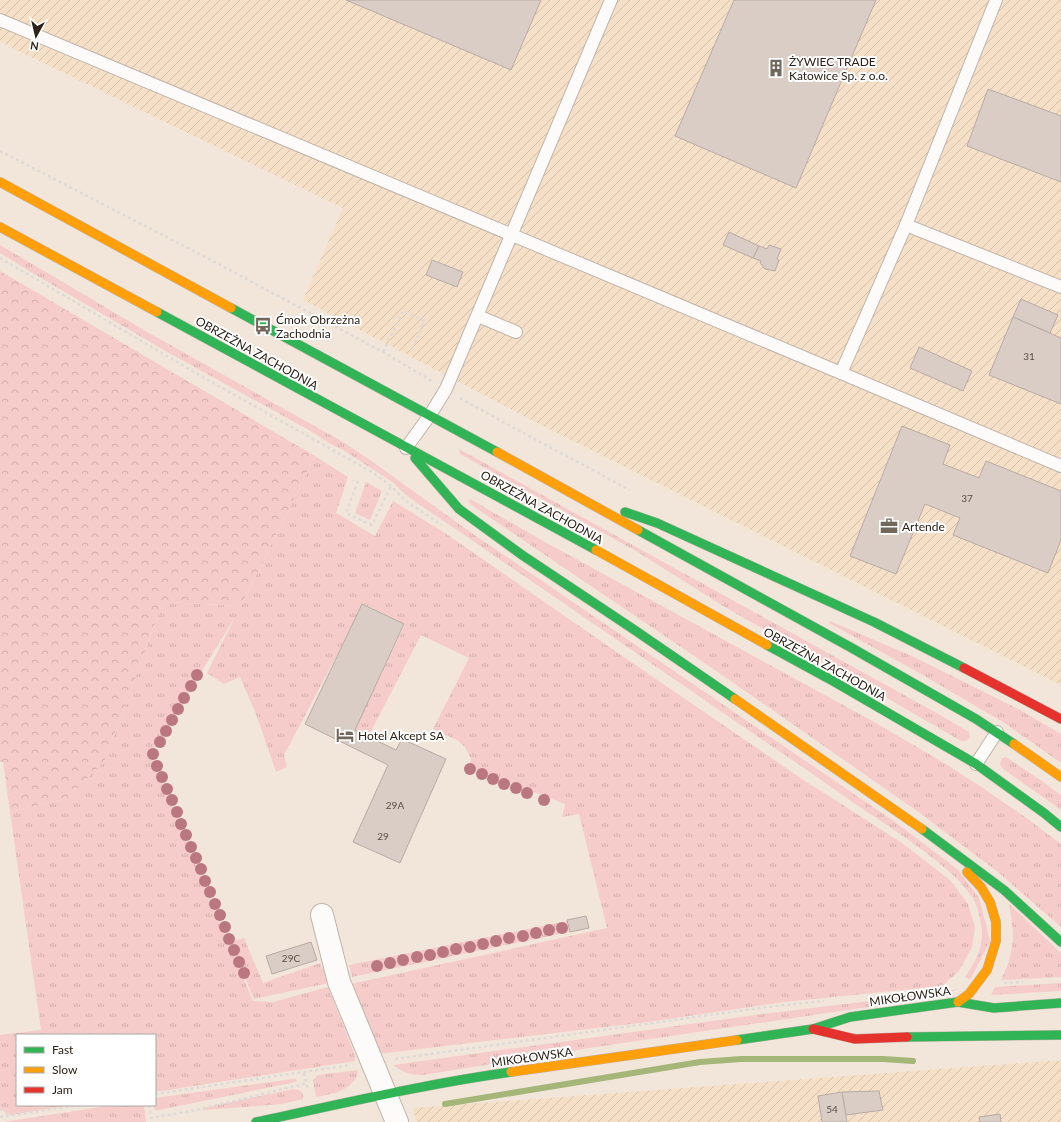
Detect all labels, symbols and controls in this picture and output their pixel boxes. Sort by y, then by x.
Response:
north arrow [16,16,56,56]
text: N [29,39,40,53]
place label: ŻYWIEC TRADE Katowice Sp. z o.o. [789,54,888,83]
building icon: ŻYWIEC TRADE Katowice Sp. z o.o. [766,58,786,78]
place label: Ćmok Obrzeżna Zachodnia [276,312,360,341]
street label: OBRZEŻNA ZACHODNIA [193,313,322,393]
bus stop icon: Ćmok Obrzeżna Zachodnia [253,316,273,336]
house number: 31 [1023,350,1035,362]
street label: OBRZEŻNA ZACHODNIA [478,467,607,547]
house number: 37 [961,492,973,504]
office icon: Artende [879,516,899,536]
place label: Artende [902,519,945,534]
street label: OBRZEŻNA ZACHODNIA [761,624,890,704]
hotel icon: Hotel Akcept SA [335,725,355,745]
place label: Hotel Akcept SA [358,728,445,743]
house number: 29A [386,799,404,811]
house number: 29 [377,830,389,842]
house number: 29C [282,952,300,964]
street label: MIKOŁOWSKA [868,983,952,1009]
legend [16,1034,156,1106]
text: Fast [52,1042,74,1057]
street label: MIKOŁOWSKA [490,1044,574,1070]
text: Slow [52,1062,78,1077]
text: Jam [52,1082,73,1097]
house number: 54 [826,1103,838,1115]

